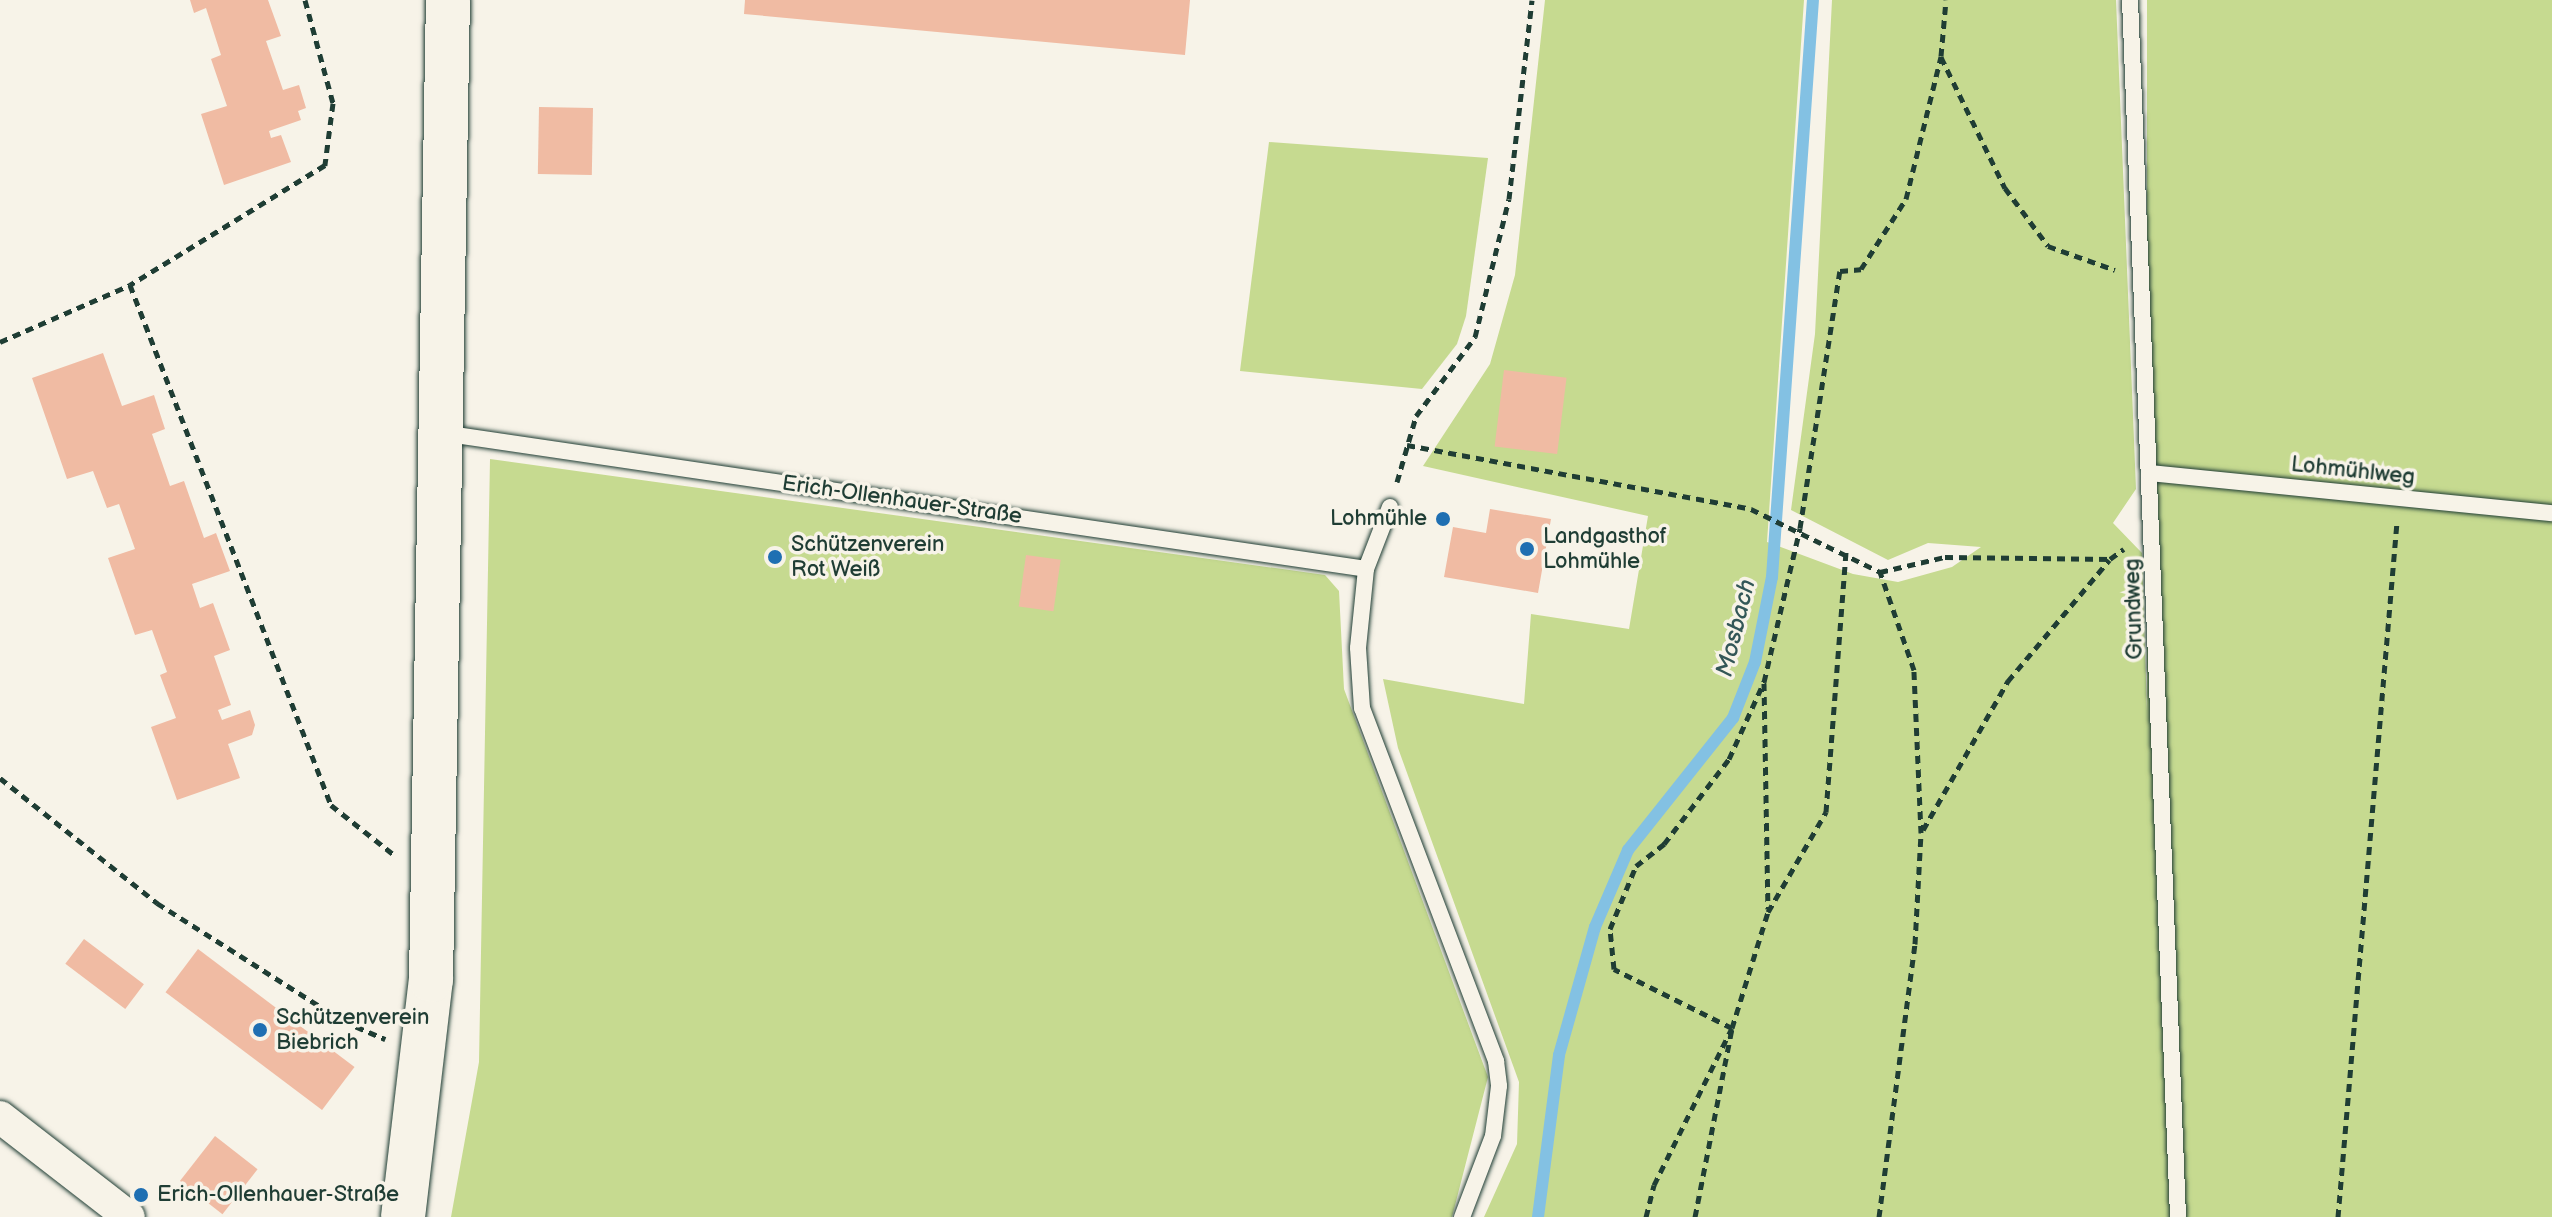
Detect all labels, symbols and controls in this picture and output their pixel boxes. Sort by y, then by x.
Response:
street label: Lohmühlweg [2290,451,2416,491]
street label: Erich-Ollenhauer-Straße [780,470,1024,530]
place label: Lohmühle [1330,506,1427,532]
marker: Lohmühle [1434,510,1452,528]
place label: Landgasthof Lohmühle [1543,523,1667,574]
place label: Schützenverein Rot Weiß [791,531,944,582]
marker: Landgasthof Lohmühle [1518,540,1536,558]
marker: Schützenverein Rot Weiß [766,548,784,566]
street label: Grundweg [2119,558,2149,660]
water label: Mosbach [1710,576,1762,680]
place label: Schützenverein Biebrich [276,1004,429,1056]
marker: Schützenverein Biebrich [251,1021,269,1039]
place label: Erich-Ollenhauer-Straße [157,1182,399,1208]
marker: Erich-Ollenhauer-Straße [132,1186,150,1204]

